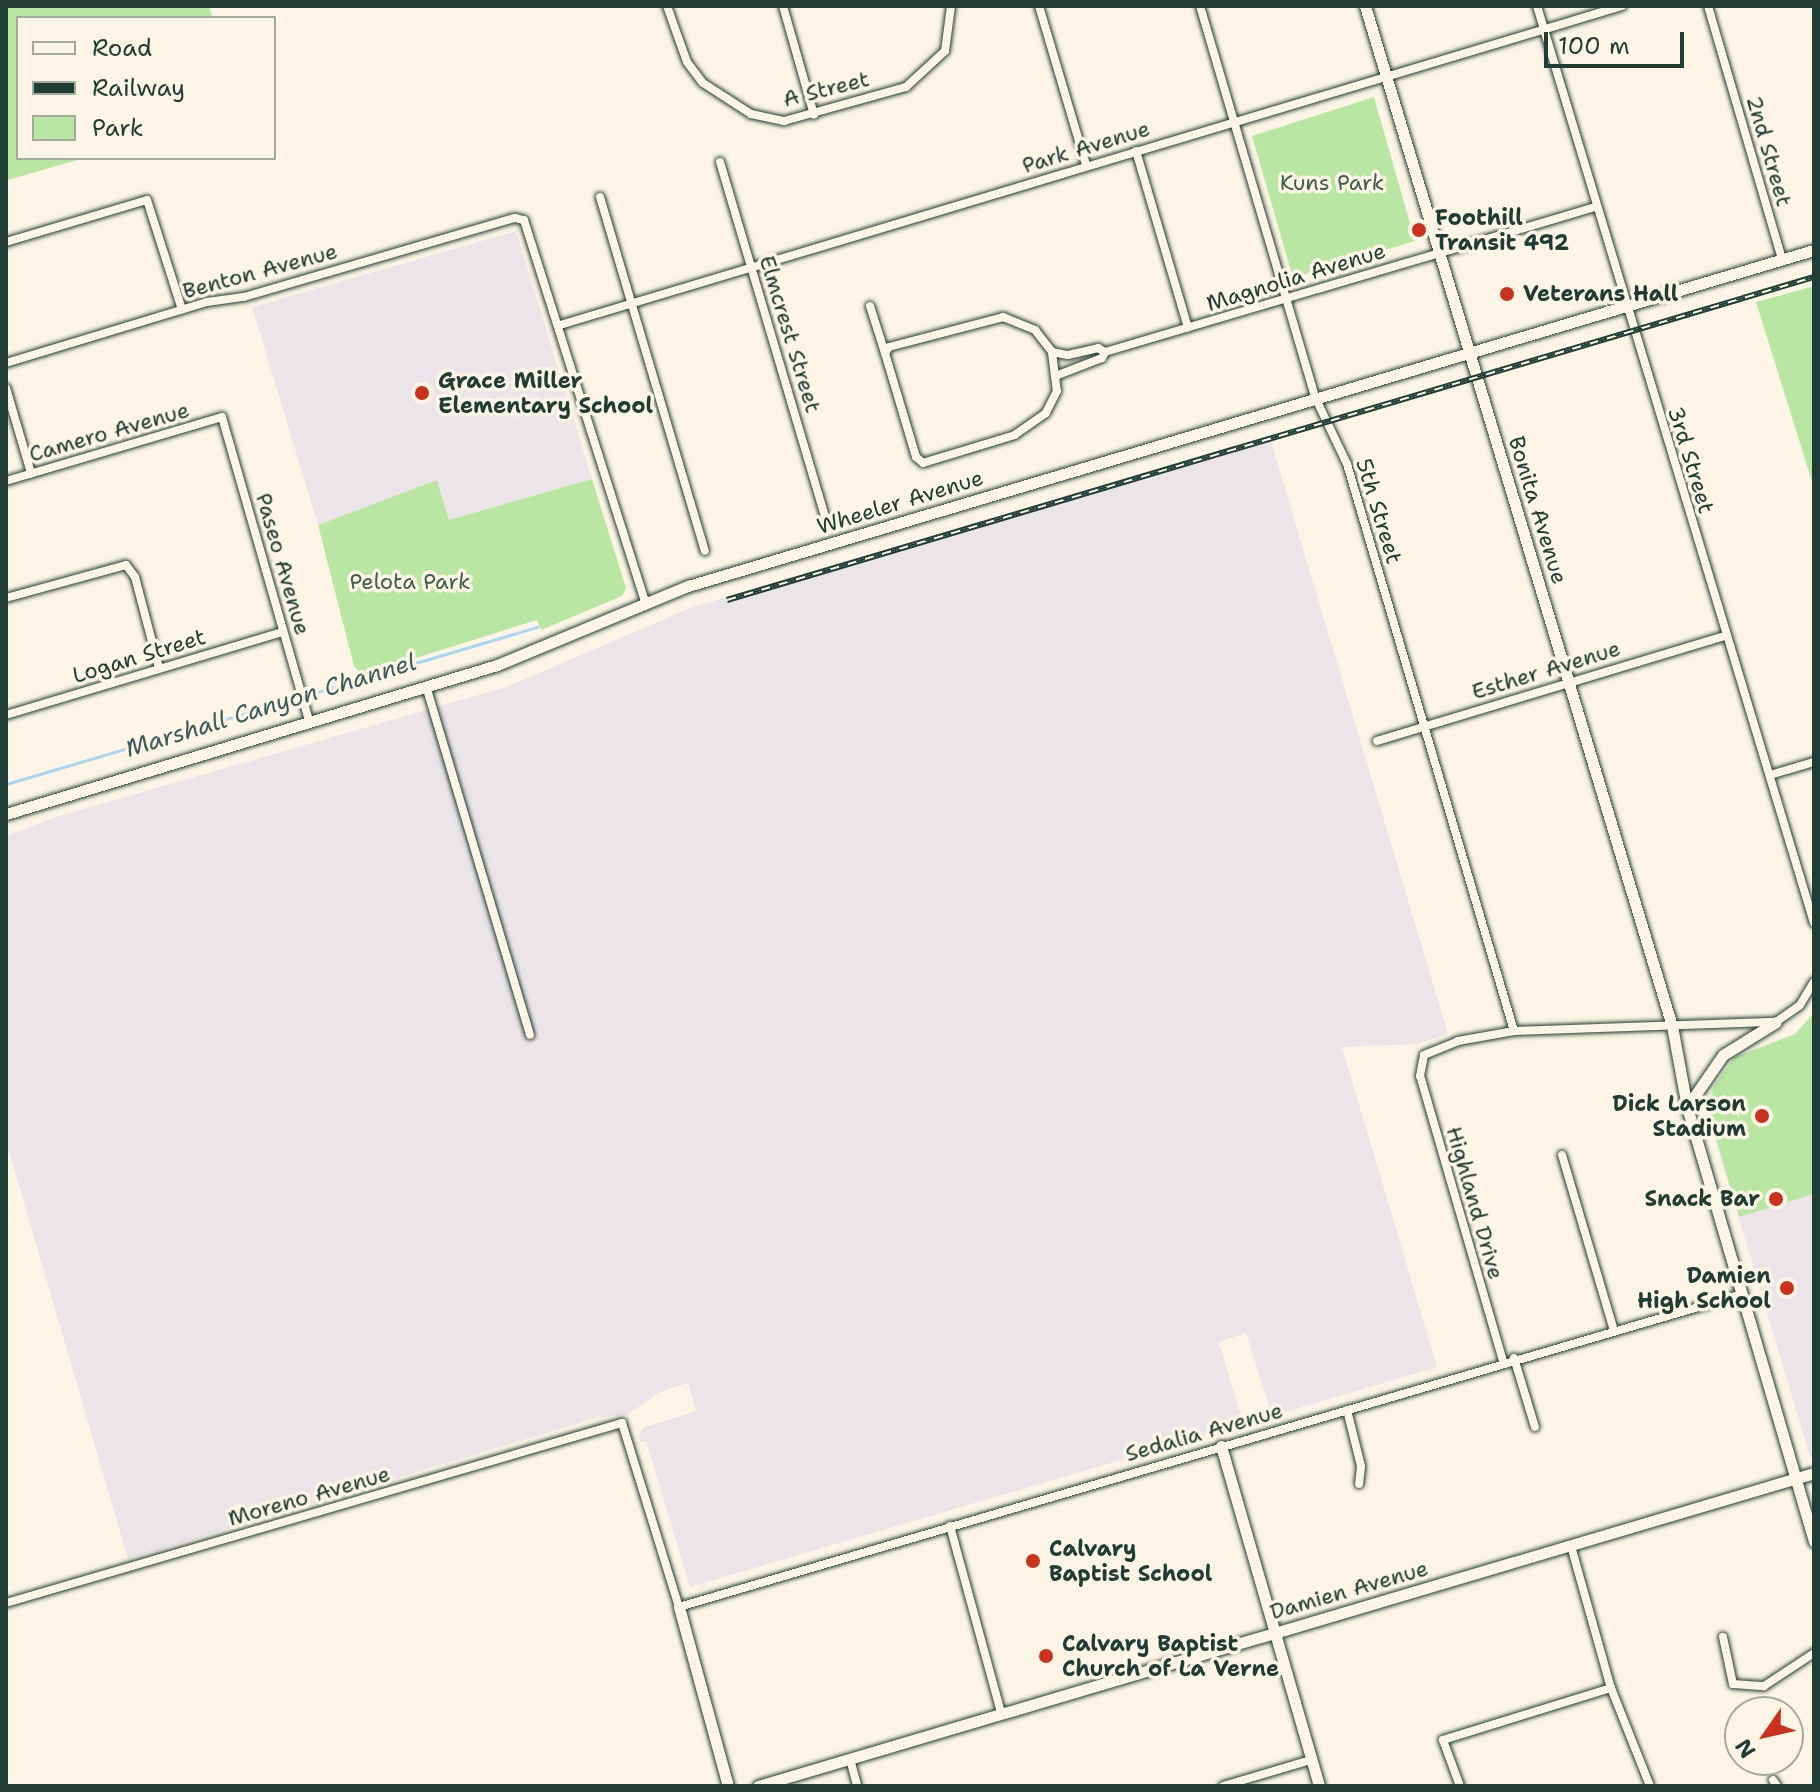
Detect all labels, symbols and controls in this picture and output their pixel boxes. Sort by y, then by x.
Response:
legend [16,16,276,160]
scale bar [1548,16,1688,66]
text: 100 m [1558,30,1630,62]
text: Road [92,32,152,64]
street label: A Street [780,66,872,112]
text: Railway [92,72,185,104]
street label: 2nd Street [1741,93,1797,209]
text: Park [92,112,144,144]
street label: Park Avenue [1019,115,1153,179]
park label: Kuns Park [1280,170,1384,196]
place label: Foothill Transit 492 [1435,204,1569,256]
marker: Foothill Transit 492 [1410,221,1428,239]
street label: Magnolia Avenue [1203,237,1389,317]
street label: Benton Avenue [180,238,340,304]
street label: Elmcrest Street [754,252,826,416]
place label: Veterans Hall [1523,281,1678,307]
marker: Veterans Hall [1498,285,1516,303]
place label: Grace Miller Elementary School [438,367,653,418]
marker: Grace Miller Elementary School [413,384,431,402]
street label: Camero Avenue [26,397,192,467]
street label: 3rd Street [1662,403,1720,517]
street label: Bonita Avenue [1503,433,1573,587]
street label: 5th Street [1350,455,1408,567]
street label: Wheeler Avenue [814,464,986,540]
street label: Paseo Avenue [250,490,316,638]
park label: Pelota Park [349,569,471,595]
street label: Logan Street [69,623,209,689]
street label: Esther Avenue [1468,635,1624,705]
water label: Marshall Canyon Channel [122,648,420,764]
place label: Dick Larson Stadium [1612,1090,1746,1142]
marker: Dick Larson Stadium [1753,1107,1771,1125]
street label: Highland Drive [1441,1124,1509,1282]
place label: Snack Bar [1645,1186,1760,1212]
marker: Snack Bar [1767,1190,1785,1208]
place label: Damien High School [1637,1262,1771,1314]
marker: Damien High School [1778,1279,1796,1297]
street label: Sedalia Avenue [1122,1397,1286,1467]
street label: Moreno Avenue [225,1460,393,1532]
place label: Calvary Baptist School [1049,1535,1212,1586]
marker: Calvary Baptist School [1024,1552,1042,1570]
street label: Damien Avenue [1267,1555,1431,1625]
place label: Calvary Baptist Church of La Verne [1062,1630,1279,1682]
marker: Calvary Baptist Church of La Verne [1037,1647,1055,1665]
north arrow [1724,1696,1804,1776]
text: N [1728,1733,1762,1764]

